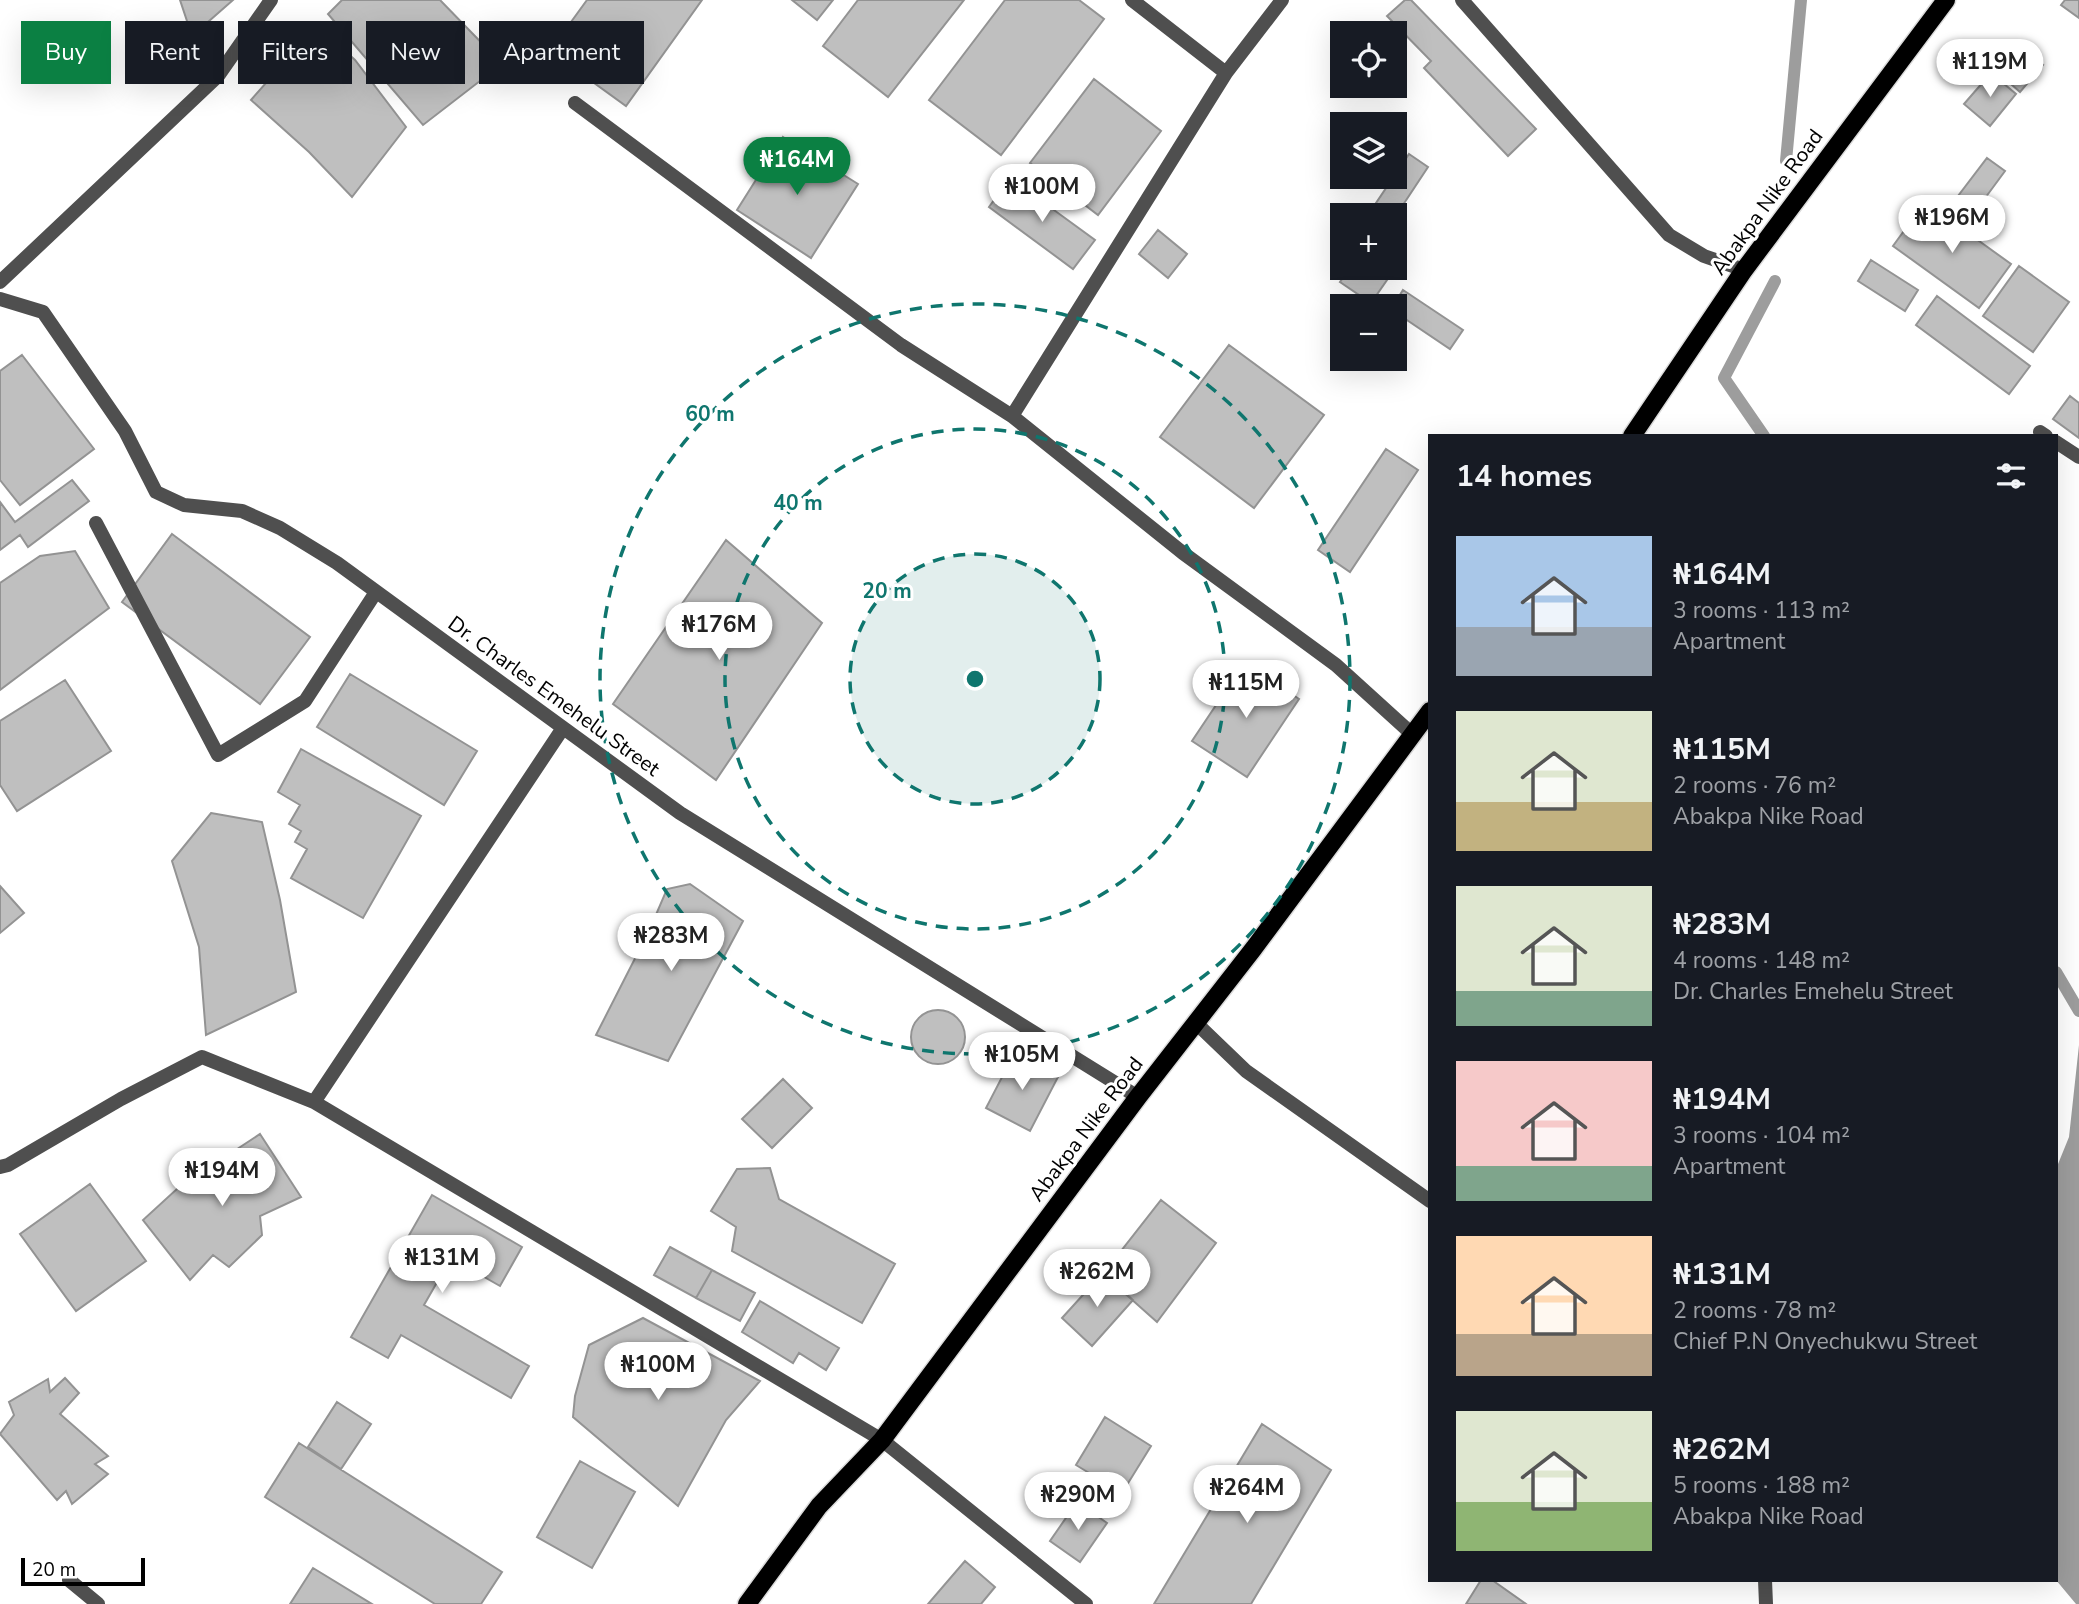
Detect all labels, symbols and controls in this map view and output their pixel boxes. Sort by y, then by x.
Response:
chip: Buy [21,21,111,84]
chip: Rent [125,21,224,84]
chip: Filters [238,21,352,84]
chip: New [366,21,465,84]
chip: Apartment [479,21,644,84]
map controls [1330,21,1407,371]
button: locate [1330,21,1407,98]
pin: ₦119M [1941,40,2039,99]
text: ₦119M [1952,46,2028,77]
button: layers [1330,112,1407,189]
street label: Abakpa Nike Road [1705,123,1829,281]
pin: ₦164M [748,138,846,197]
text: ₦164M [759,144,835,175]
pin: ₦100M [993,164,1091,224]
text: ₦100M [1004,171,1080,202]
pin: ₦196M [1903,196,2001,255]
text: ₦196M [1914,202,1990,233]
button: + [1330,203,1407,280]
button: − [1330,294,1407,371]
text: 60 m [685,400,735,428]
text: 14 homes [1456,456,1592,497]
icon: filters [1992,457,2030,495]
text: 40 m [773,489,823,517]
text: ₦164M [1673,554,1771,595]
icon: home [1512,564,1596,648]
text: 20 m [862,577,912,605]
text: 3 rooms · 113 m² [1673,595,1850,626]
pin: ₦176M [670,602,768,662]
text: ₦176M [681,609,757,640]
street label: Dr. Charles Emehelu Street [442,610,666,783]
text: Apartment [1673,626,1785,657]
pin: ₦115M [1197,660,1295,720]
centre of rings [963,667,987,691]
text: ₦115M [1208,667,1284,698]
text: ₦115M [1673,729,1771,770]
icon: home [1512,739,1596,823]
text: 2 rooms · 76 m² [1673,770,1836,801]
text: Abakpa Nike Road [1673,801,1864,832]
text: ₦283M [1673,904,1771,945]
pin: ₦283M [622,914,720,973]
icon: home [1512,914,1596,998]
text: ₦283M [633,920,709,951]
text: 4 rooms · 148 m² [1673,945,1850,976]
text: Dr. Charles Emehelu Street [1673,976,1953,1007]
pin: ₦105M [973,1032,1071,1092]
text: ₦105M [984,1039,1060,1070]
street label: Abakpa Nike Road [1022,1051,1150,1207]
text: ₦194M [1673,1079,1771,1120]
icon: home [1512,1089,1596,1173]
text: 3 rooms · 104 m² [1673,1120,1850,1151]
pin: ₦194M [173,1148,271,1208]
text: Apartment [1673,1151,1785,1182]
text: ₦194M [184,1155,260,1186]
pin: ₦131M [393,1236,491,1295]
text: ₦131M [404,1242,480,1273]
pin: ₦262M [1048,1250,1146,1309]
text: ₦131M [1673,1254,1771,1295]
text: ₦262M [1059,1256,1135,1287]
icon: home [1512,1264,1596,1348]
text: 2 rooms · 78 m² [1673,1295,1836,1326]
text: Chief P.N Onyechukwu Street [1673,1326,1977,1357]
pin: ₦100M [609,1342,707,1402]
text: ₦100M [620,1349,696,1380]
text: ₦262M [1673,1429,1771,1470]
icon: home [1512,1439,1596,1523]
pin: ₦264M [1198,1466,1296,1525]
text: 5 rooms · 188 m² [1673,1470,1850,1501]
pin: ₦290M [1029,1472,1127,1532]
text: ₦264M [1209,1472,1285,1503]
text: ₦290M [1040,1479,1116,1510]
text: Abakpa Nike Road [1673,1501,1864,1532]
scale bar [21,1555,145,1587]
text: 20 m [32,1557,76,1583]

